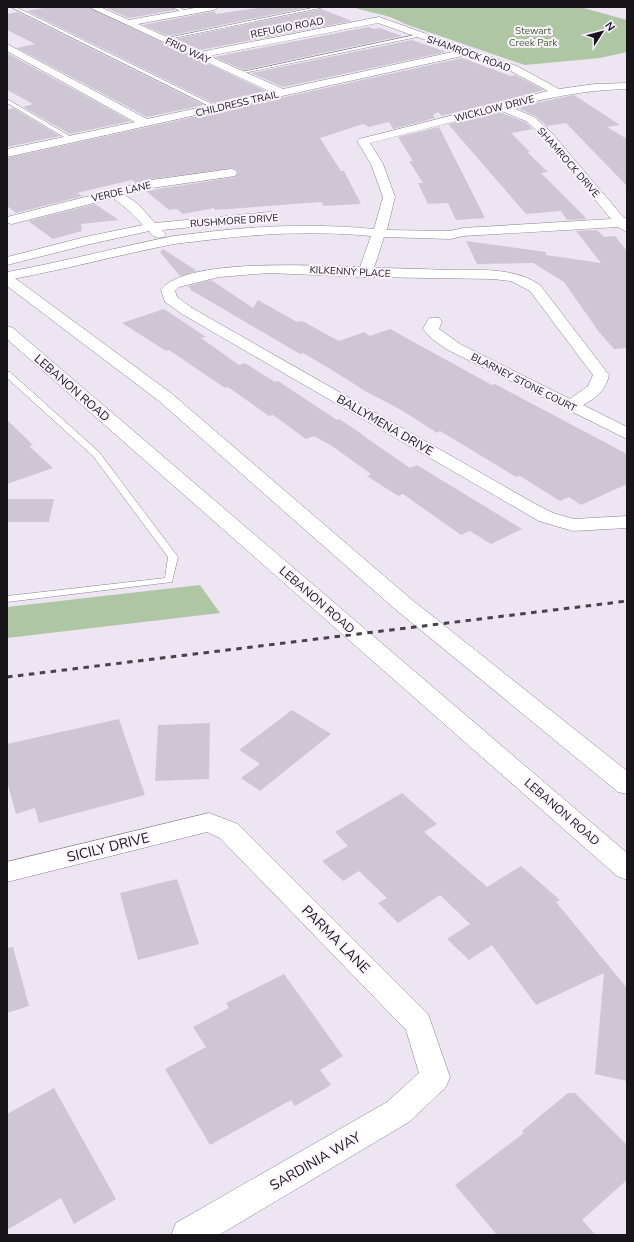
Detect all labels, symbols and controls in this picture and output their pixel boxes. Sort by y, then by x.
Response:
north arrow [582,12,622,52]
street label: REFUGIO ROAD [249,14,325,42]
text: N [601,19,618,34]
park label: Stewart Creek Park [509,24,558,50]
street label: SHAMROCK ROAD [425,32,513,76]
street label: FRIO WAY [163,34,213,68]
street label: CHILDRESS TRAIL [194,87,281,120]
street label: WICKLOW DRIVE [453,92,536,126]
street label: SHAMROCK DRIVE [534,125,603,201]
street label: VERDE LANE [89,178,153,206]
street label: RUSHMORE DRIVE [189,211,279,231]
street label: KILKENNY PLACE [309,263,391,281]
street label: BLARNEY STONE COURT [468,350,579,416]
street label: LEBANON ROAD [31,351,113,425]
street label: BALLYMENA DRIVE [334,391,436,459]
street label: LEBANON ROAD [276,563,358,637]
street label: LEBANON ROAD [521,775,603,849]
street label: SICILY DRIVE [65,828,151,867]
street label: PARMA LANE [297,901,374,978]
street label: SARDINIA WAY [266,1127,365,1195]

